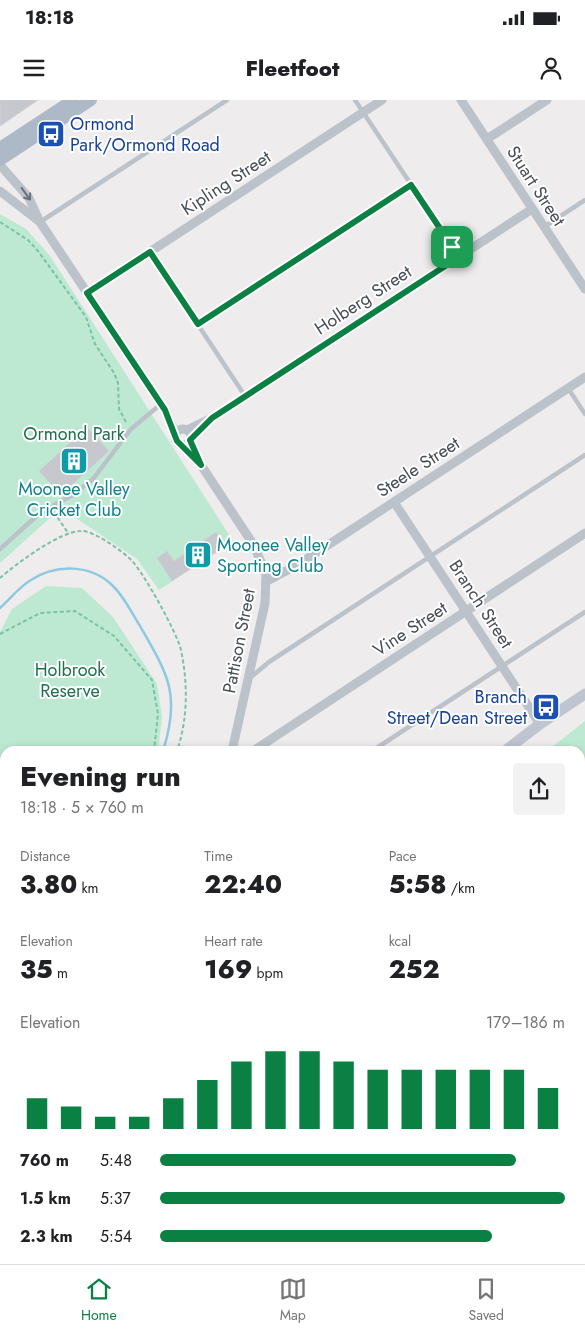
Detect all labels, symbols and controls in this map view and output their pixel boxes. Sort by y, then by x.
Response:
text: 18:18 [25,4,74,31]
text: Fleetfoot [245,52,340,84]
icon: menu [20,54,48,82]
icon: person [537,54,565,82]
place label: Ormond Park/Ormond Road [70,111,220,158]
bus stop icon: Ormond Park/Ormond Road [36,119,66,149]
street label: Stuart Street [500,141,572,232]
street label: Kipling Street [176,144,276,222]
one-way arrow [21,187,31,201]
pin [431,226,473,268]
icon: arrive [438,233,466,261]
street label: Holberg Street [309,259,417,341]
park label: Ormond Park [23,421,125,447]
street label: Steele Street [371,430,465,504]
building icon: Moonee Valley Cricket Club [59,446,89,476]
place label: Moonee Valley Cricket Club [18,476,130,523]
place label: Moonee Valley Sporting Club [217,532,329,579]
building icon: Moonee Valley Sporting Club [183,540,213,570]
street label: Branch Street [443,555,520,654]
street label: Pattison Street [216,586,262,696]
street label: Vine Street [368,595,453,663]
park label: Holbrook Reserve [35,657,105,704]
place label: Branch Street/Dean Street [387,684,528,731]
bus stop icon: Branch Street/Dean Street [531,692,561,722]
text: Evening run [20,756,181,797]
button: share [513,763,565,815]
text: 18:18 · 5 × 760 m [20,796,144,819]
text: Distance [20,846,70,866]
text: Time [204,846,233,866]
text: Pace [389,846,417,866]
text: 3.80 [20,866,77,902]
text: 22:40 [204,866,282,902]
text: 5:58 [389,866,447,902]
text: km [77,878,99,898]
text: /km [447,878,475,898]
text: Elevation [20,931,73,951]
text: Heart rate [204,931,263,951]
text: kcal [389,931,411,951]
text: 35 [20,951,53,987]
text: 169 [204,951,252,987]
text: 252 [389,951,439,987]
text: m [53,963,68,983]
text: bpm [252,963,283,983]
text: Elevation [20,1011,80,1034]
text: 179–186 m [486,1011,565,1034]
text: 760 m [20,1149,69,1172]
text: 5:48 [100,1149,132,1172]
text: 1.5 km [20,1187,71,1210]
text: 5:37 [100,1187,131,1210]
text: 2.3 km [20,1225,73,1248]
text: 5:54 [100,1225,132,1248]
tab: Home [81,1275,117,1325]
tab: Map [279,1275,307,1325]
tab: Saved [469,1275,504,1325]

